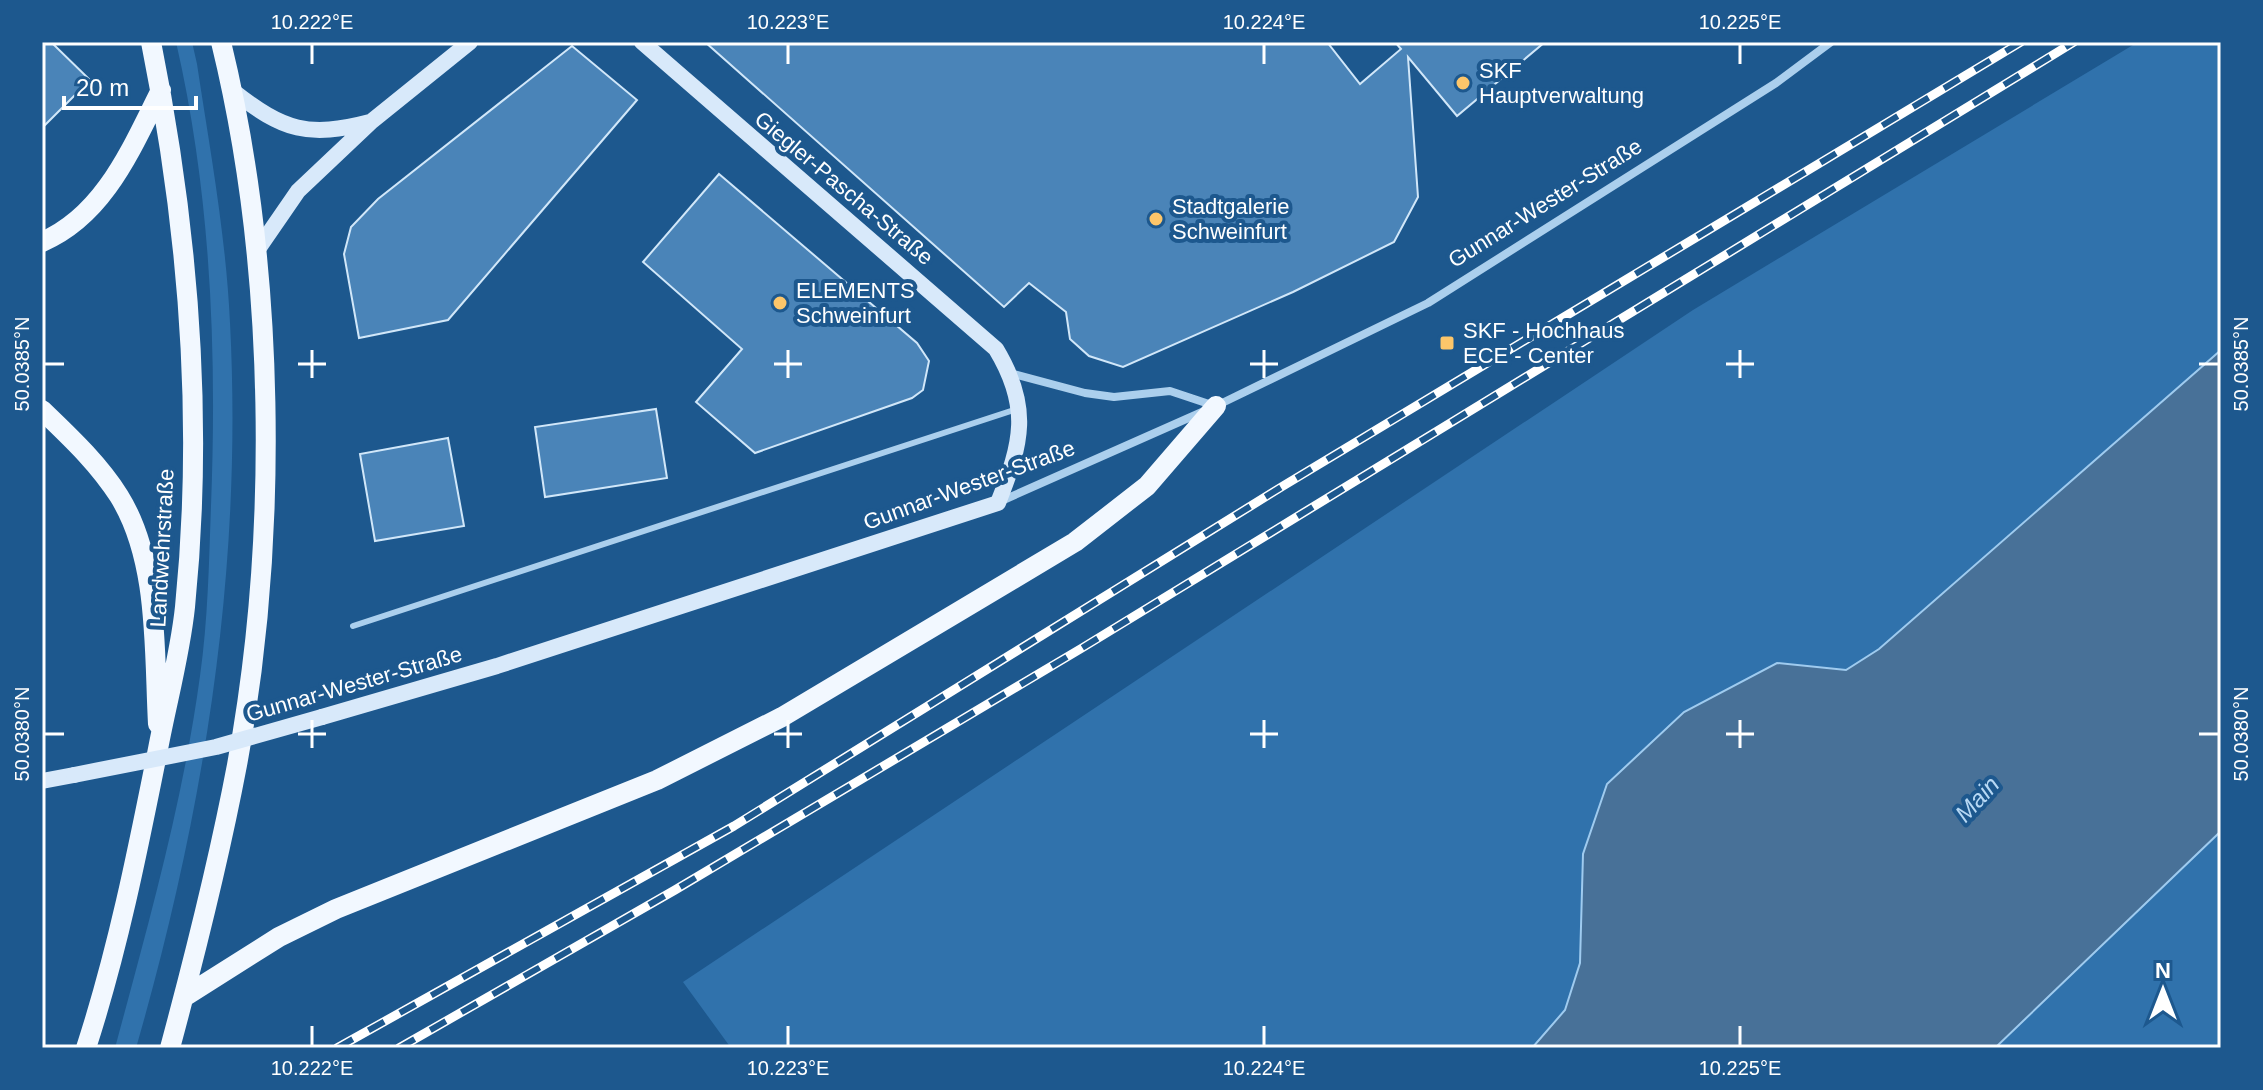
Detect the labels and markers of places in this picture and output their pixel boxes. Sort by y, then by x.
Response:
place label: SKF Hauptverwaltung [1479,58,1644,108]
marker: SKF Hauptverwaltung [1454,74,1472,92]
place label: Stadtgalerie Schweinfurt [1172,194,1289,244]
marker: Stadtgalerie Schweinfurt [1147,210,1165,228]
place label: ELEMENTS Schweinfurt [796,278,915,328]
marker: ELEMENTS Schweinfurt [771,294,789,312]
place label: SKF - Hochhaus ECE - Center [1463,318,1624,368]
marker: SKF - Hochhaus ECE - Center [1438,334,1456,352]

